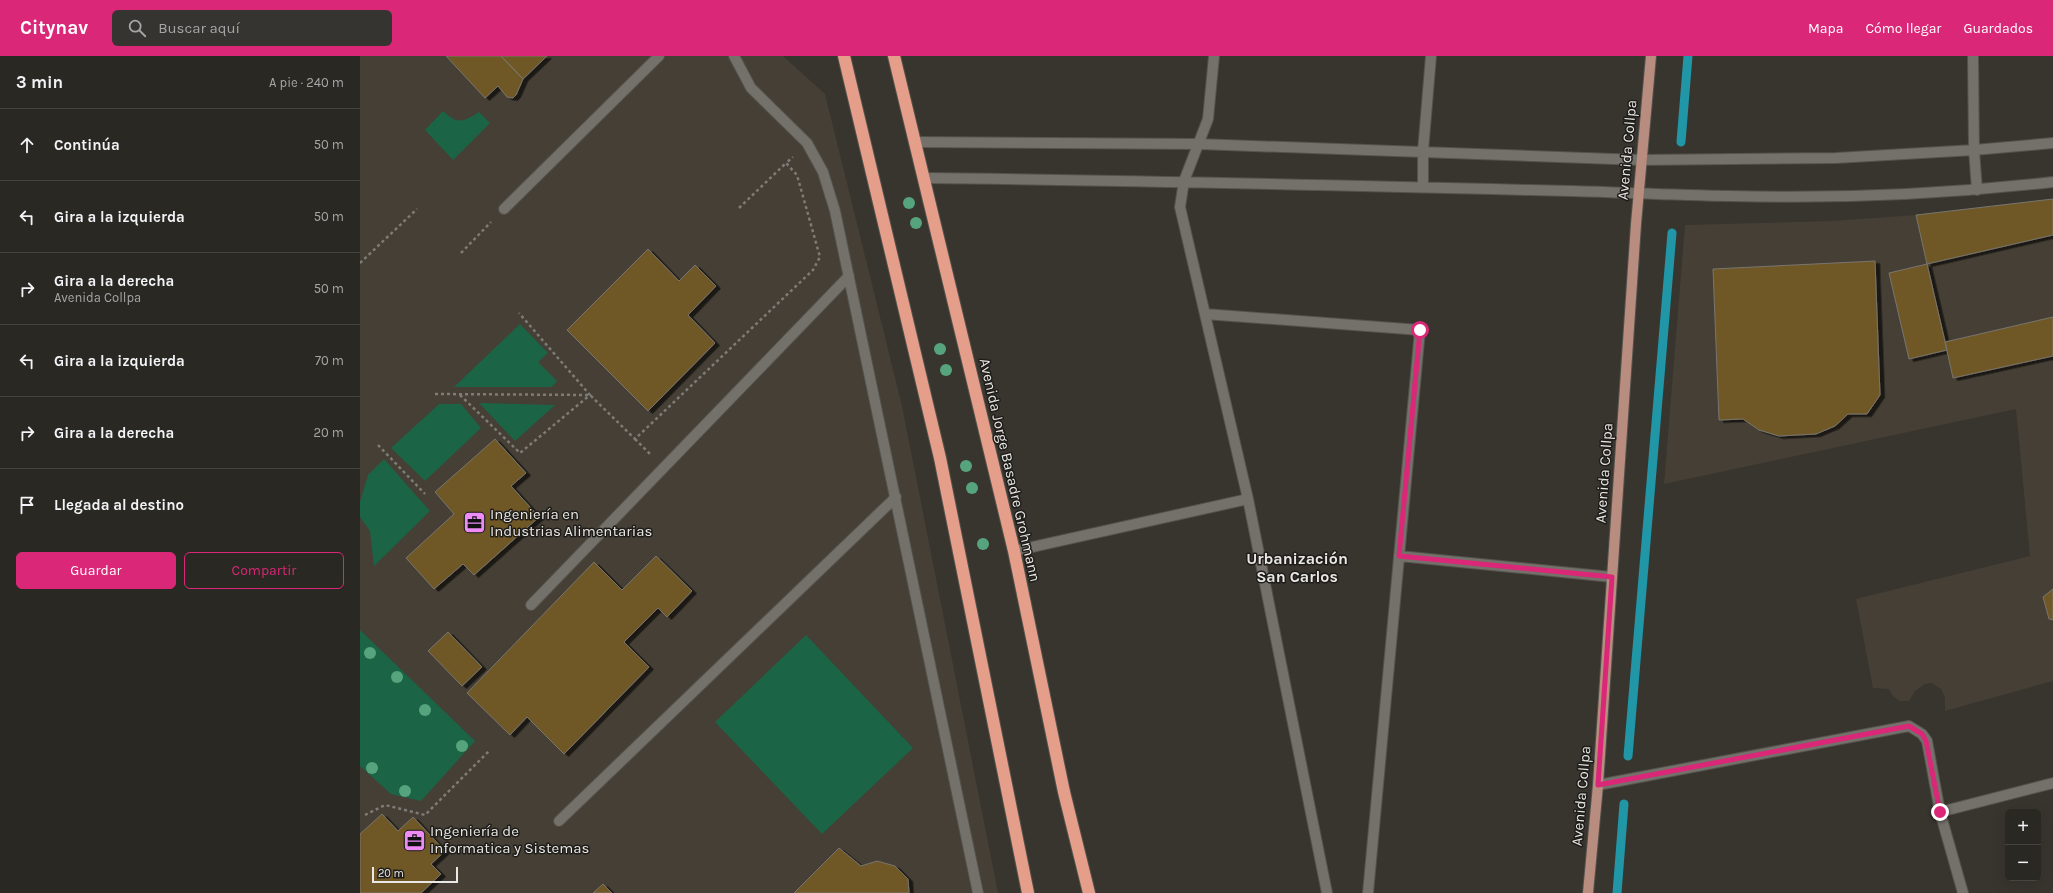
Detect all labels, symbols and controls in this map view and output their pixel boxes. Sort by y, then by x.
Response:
search box [112,10,392,46]
text: Citynav [20,17,88,39]
icon: search [126,17,148,39]
text: Buscar aquí [158,19,240,37]
text: Mapa [1808,20,1843,37]
text: Cómo llegar [1865,20,1941,37]
text: Guardados [1963,20,2033,37]
text: 3 min [16,72,63,92]
text: A pie · 240 m [269,75,344,90]
street label: Avenida Collpa [1614,99,1640,201]
icon: ahead [16,134,38,156]
text: Continúa [54,136,120,154]
text: 50 m [314,137,344,152]
icon: left [16,206,38,228]
text: Gira a la izquierda [54,208,185,226]
text: 50 m [314,209,344,224]
text: Gira a la derecha [54,272,174,290]
icon: right [16,278,38,300]
text: 50 m [314,281,344,296]
text: Avenida Collpa [54,290,141,305]
route start [1411,321,1429,339]
icon: left [16,350,38,372]
text: Gira a la izquierda [54,352,185,370]
text: 70 m [315,353,344,368]
street label: Avenida Jorge Basadre Grohmann [975,356,1045,584]
icon: right [16,422,38,444]
street label: Avenida Collpa [1592,422,1616,524]
text: Gira a la derecha [54,424,174,442]
text: 20 m [314,425,344,440]
icon: arrive [16,494,38,516]
text: Llegada al destino [54,496,184,514]
place label: Ingeniería en Industrias Alimentarias [490,505,652,540]
office icon: Ingeniería en Industrias Alimentarias [462,510,488,536]
district label: Urbanización San Carlos [1246,549,1348,586]
button: Guardar [16,552,176,589]
button: Compartir [184,552,344,589]
street label: Avenida Collpa [1568,745,1594,847]
route end [1931,803,1949,821]
map controls [2005,809,2041,881]
button: + [2005,809,2041,845]
place label: Ingeniería de Informatica y Sistemas [430,822,589,857]
office icon: Ingeniería de Informatica y Sistemas [401,827,427,853]
button: − [2005,845,2041,881]
scale bar [372,865,458,884]
text: 20 m [378,867,404,880]

